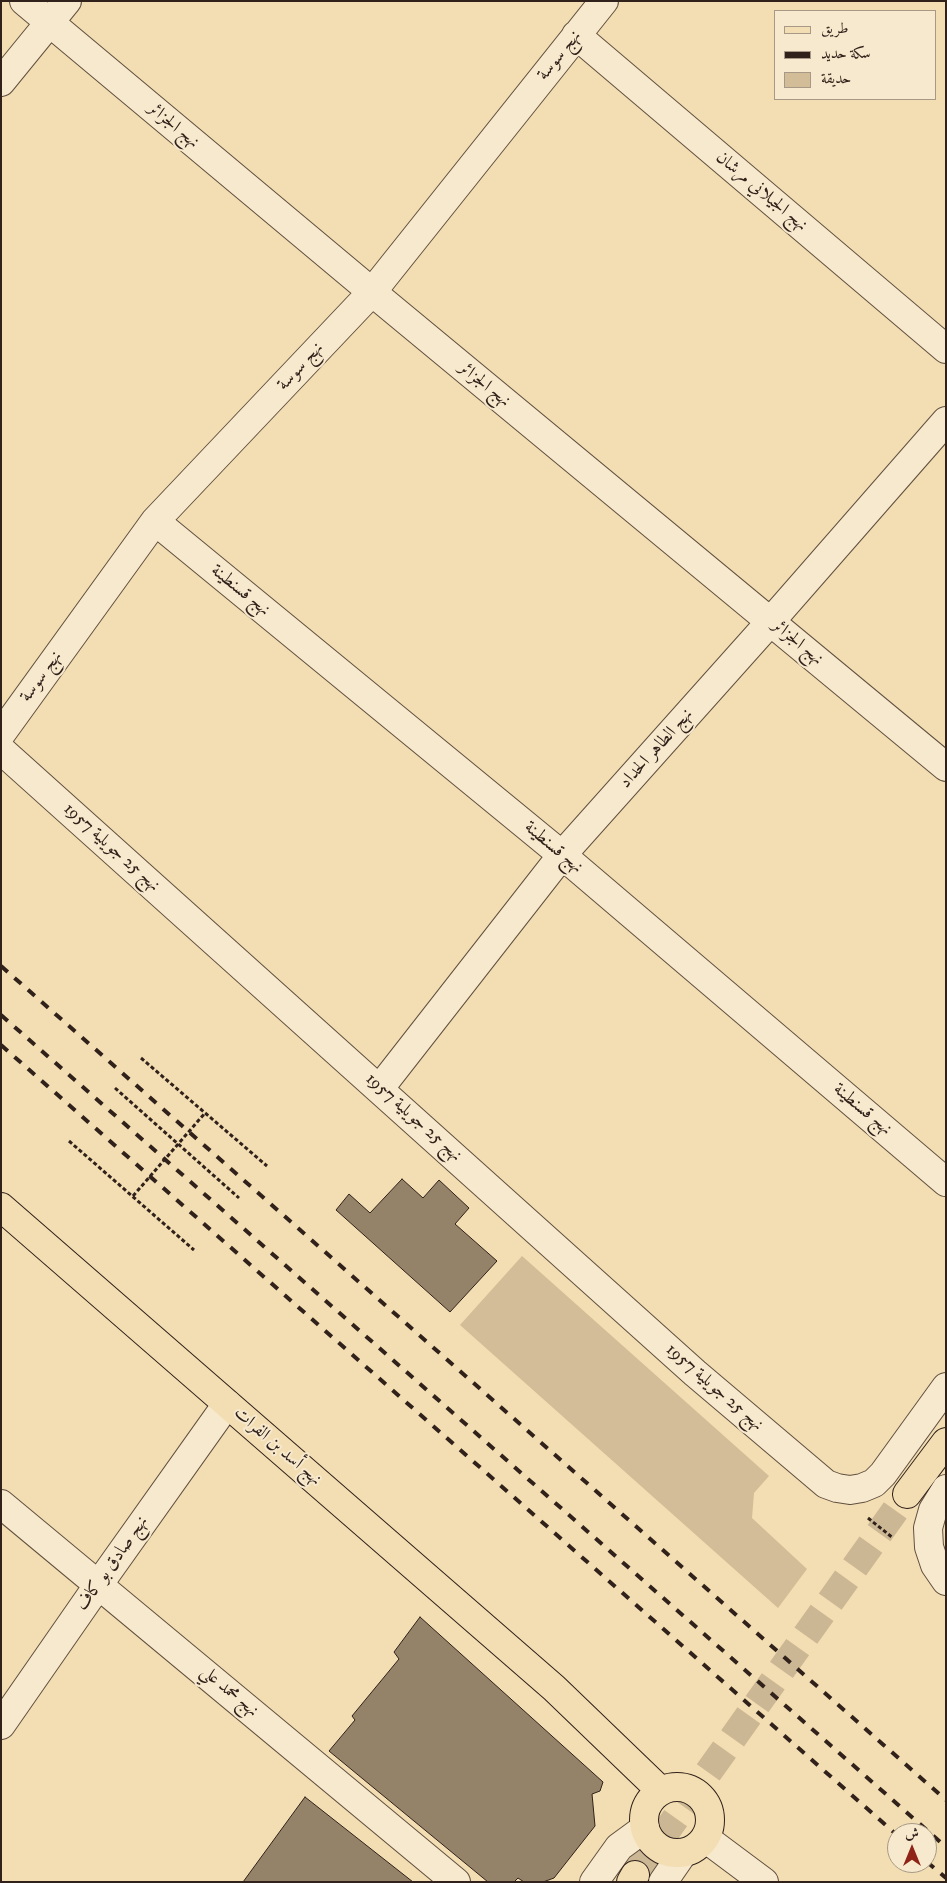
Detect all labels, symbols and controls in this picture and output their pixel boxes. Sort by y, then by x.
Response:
legend [774,10,937,100]
text: طريق [821,19,848,38]
street label: نهج سوسة [533,27,587,85]
text: سكة حديد [821,44,871,63]
text: حديقة [821,69,851,88]
street label: نهج الجزائر [143,98,203,154]
street label: نهج الجيلاني مرشان [711,147,811,237]
street label: نهج سوسة [273,338,329,396]
street label: نهج الجزائر [454,357,514,413]
street label: نهج قسنطينة [206,560,274,622]
street label: نهج الجزائر [767,615,827,671]
street label: نهج سوسة [16,647,68,707]
street label: نهج الطاهر الحداد [616,705,698,793]
street label: نهج 25 جويلية 1957 [58,799,164,897]
street label: نهج قسنطينة [519,817,587,879]
street label: نهج 25 جويلية 1957 [360,1069,466,1167]
street label: نهج قسنطينة [828,1079,896,1141]
street label: نهج 25 جويلية 1957 [661,1340,767,1436]
street label: نهج أسد بن الفرات [229,1403,325,1491]
street label: نهج صادق بو كاف [72,1512,154,1616]
street label: نهج محمد علي [195,1661,263,1723]
north arrow [887,1823,937,1873]
text: ش [905,1825,919,1843]

